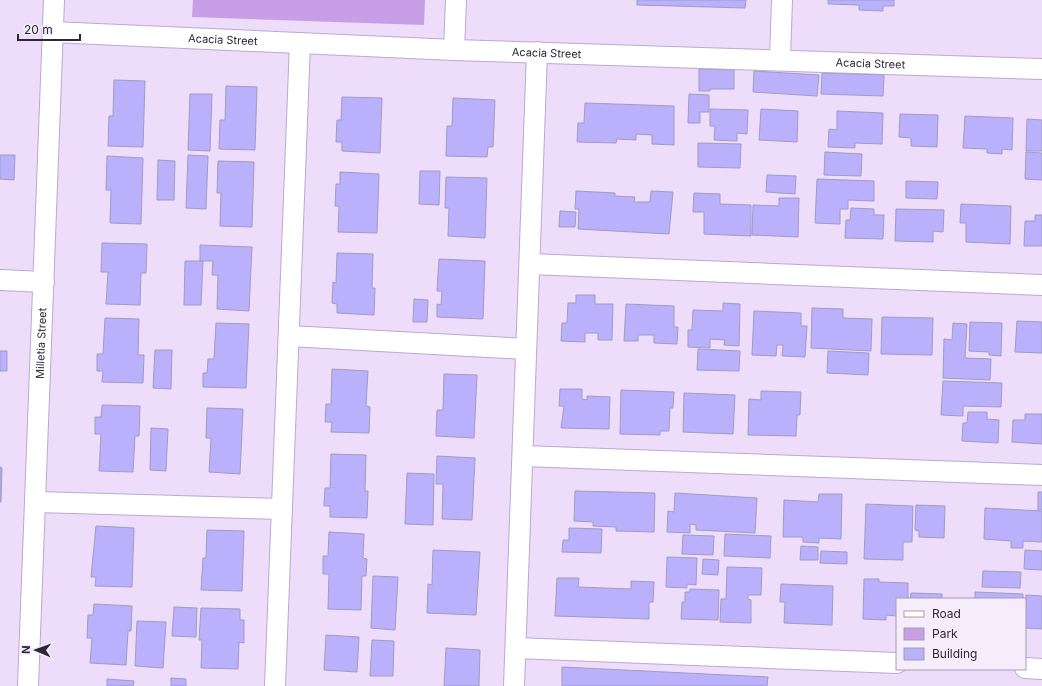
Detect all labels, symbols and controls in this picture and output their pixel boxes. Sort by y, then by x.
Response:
scale bar [18,16,80,42]
text: 20 m [24,22,53,37]
street label: Acacia Street [188,31,258,48]
street label: Acacia Street [512,45,582,61]
street label: Acacia Street [835,55,906,72]
street label: Milletia Street [33,307,49,379]
legend [896,598,1026,670]
text: Road [932,606,961,621]
text: Park [932,626,958,641]
north arrow [16,630,56,670]
text: N [19,645,33,654]
text: Building [932,646,977,661]

